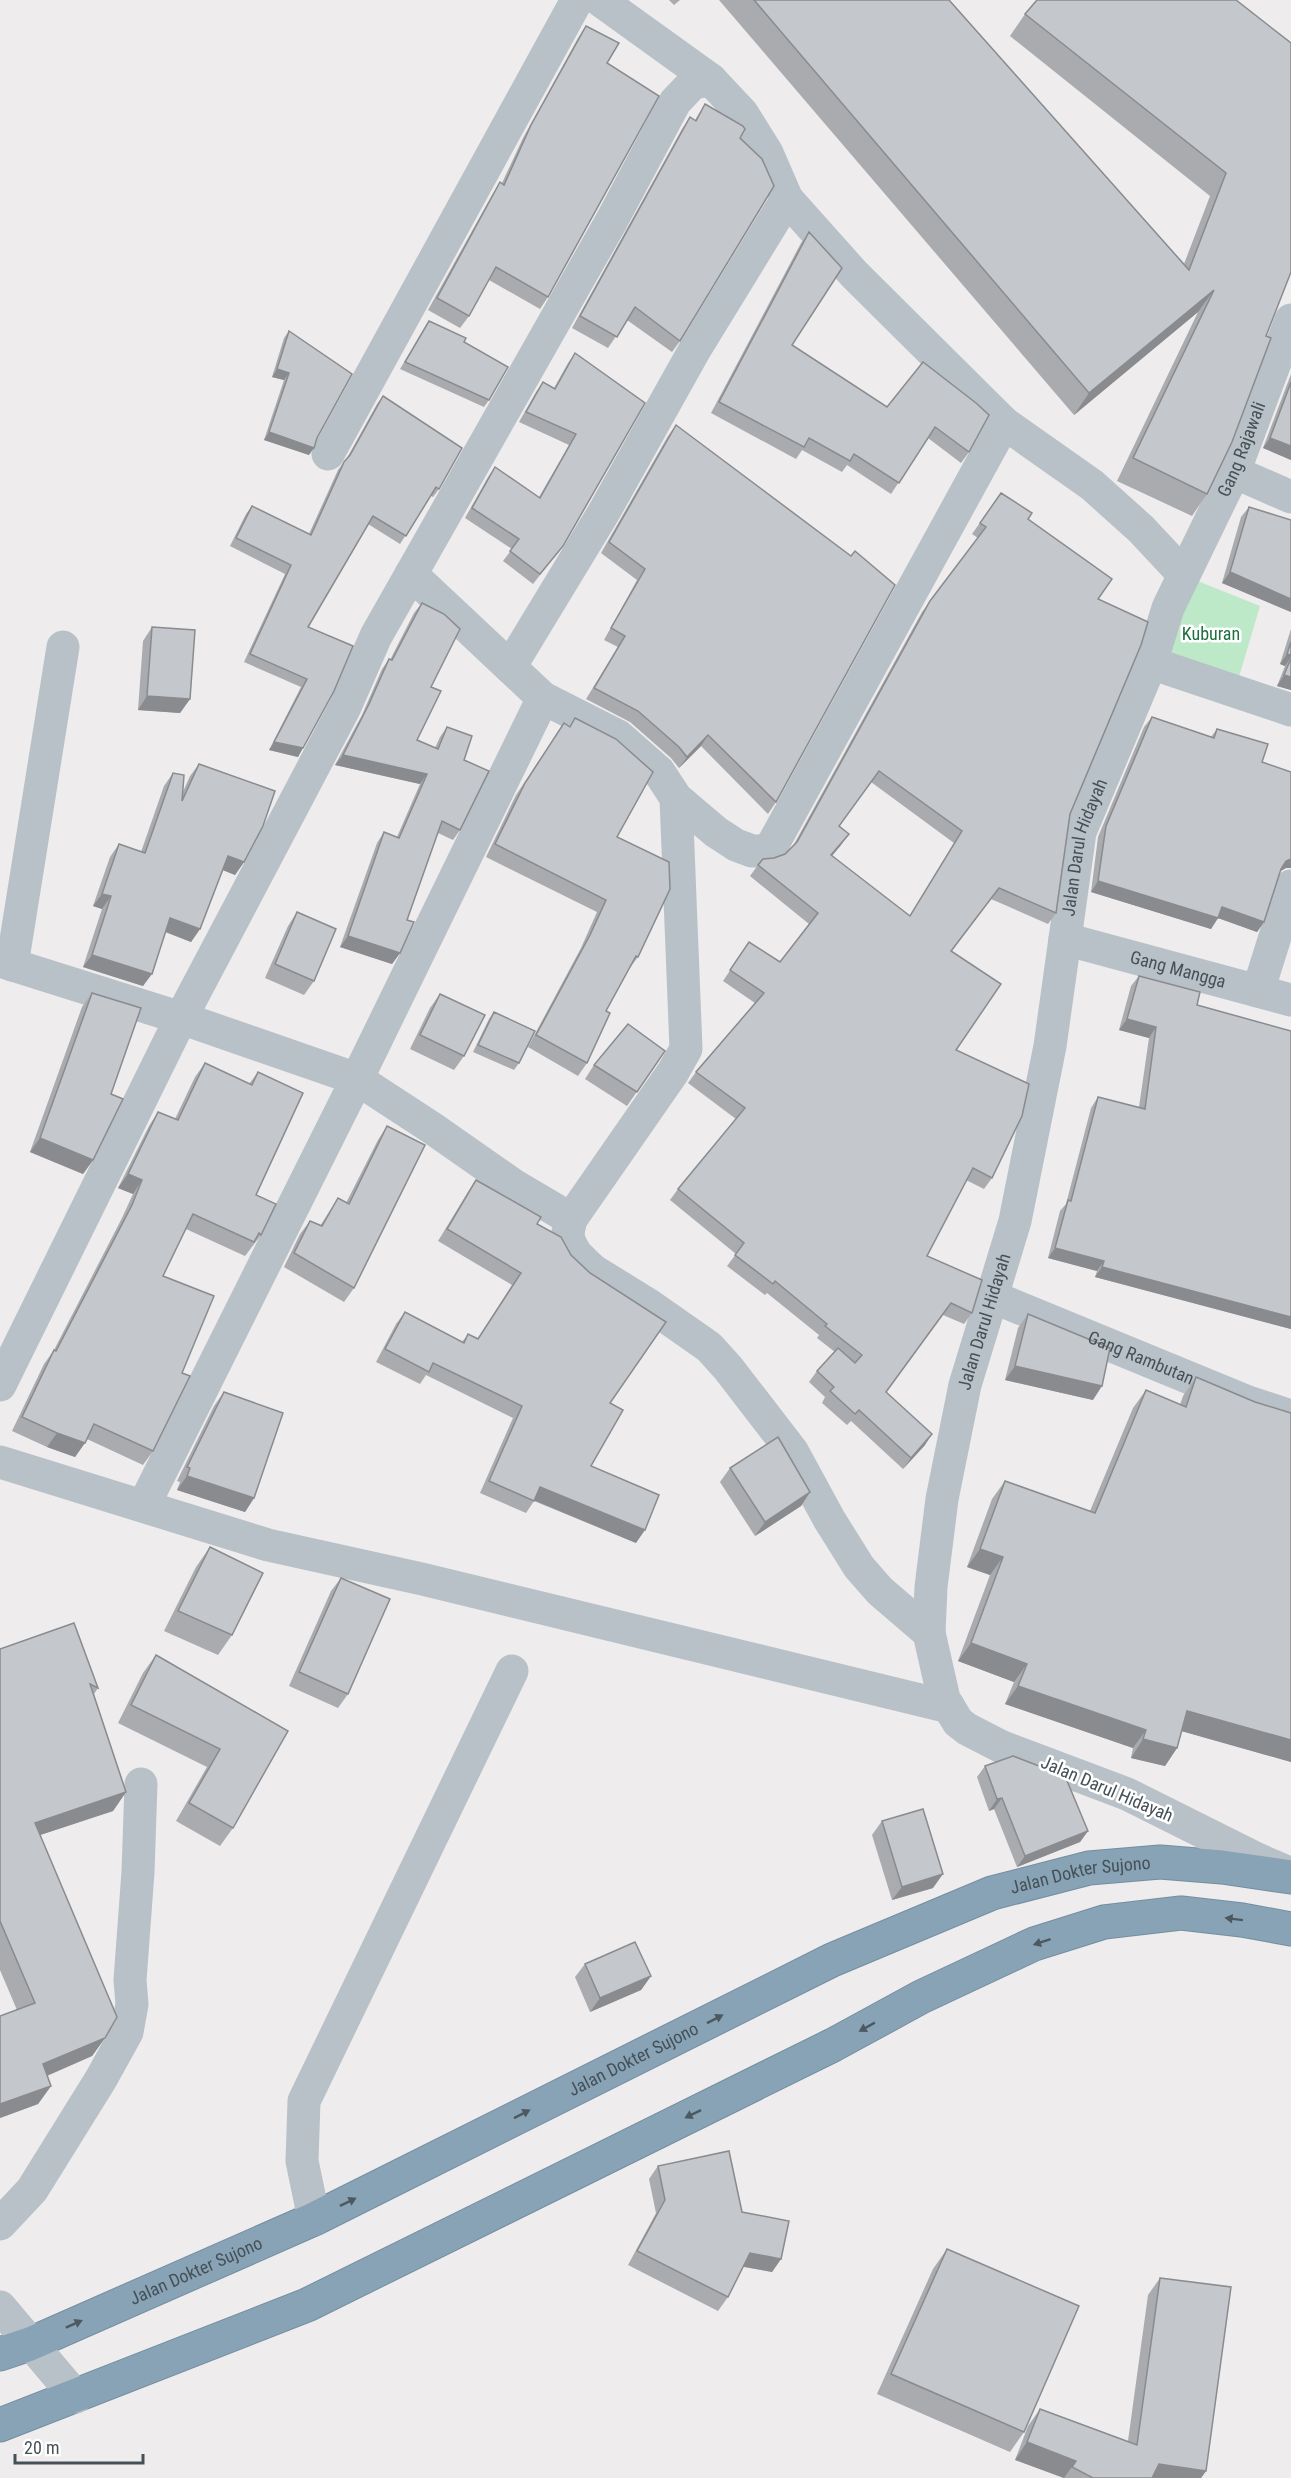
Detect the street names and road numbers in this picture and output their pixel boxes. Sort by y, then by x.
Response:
street label: Gang Rajawali [1213,399,1269,500]
street label: Jalan Darul Hidayah [1057,775,1111,917]
street label: Gang Mangga [1128,946,1228,992]
street label: Jalan Darul Hidayah [953,1251,1014,1392]
street label: Gang Rambutan [1085,1326,1197,1389]
street label: Jalan Darul Hidayah [1038,1751,1177,1826]
street label: Jalan Dokter Sujono [1008,1852,1151,1898]
street label: Jalan Dokter Sujono [565,2018,702,2100]
street label: Jalan Dokter Sujono [126,2232,265,2309]

